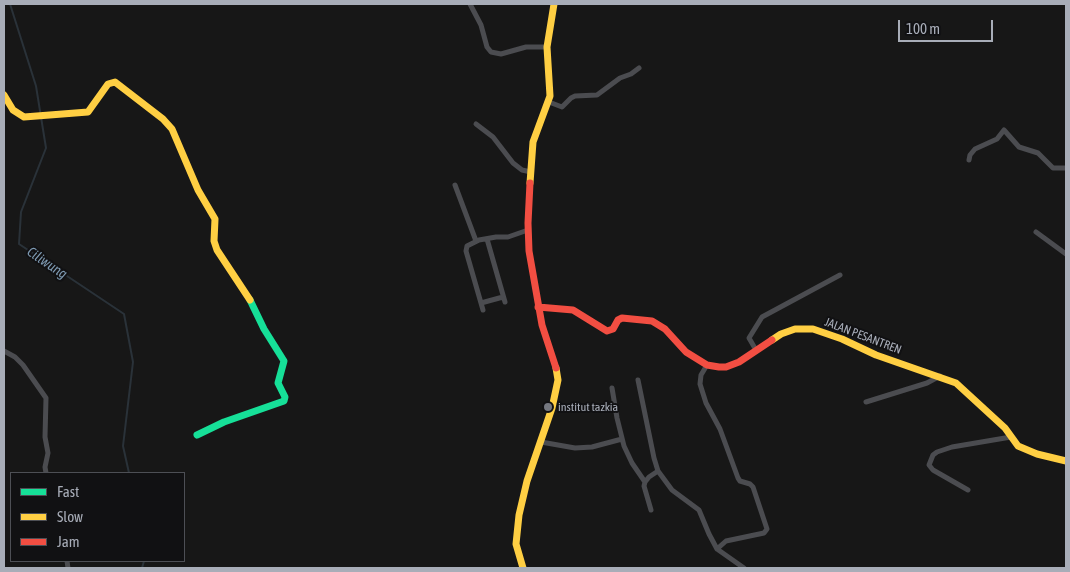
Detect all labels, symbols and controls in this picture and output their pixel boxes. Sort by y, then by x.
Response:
scale bar [900,10,995,42]
text: 100 m [906,20,940,37]
water label: Ciliwung [24,243,70,283]
street label: JALAN PESANTREN [822,315,904,357]
place label: institut tazkia [558,400,618,414]
marker: institut tazkia [542,401,554,413]
legend [10,472,185,562]
text: Fast [57,483,79,500]
text: Slow [57,508,83,525]
text: Jam [57,533,80,550]

